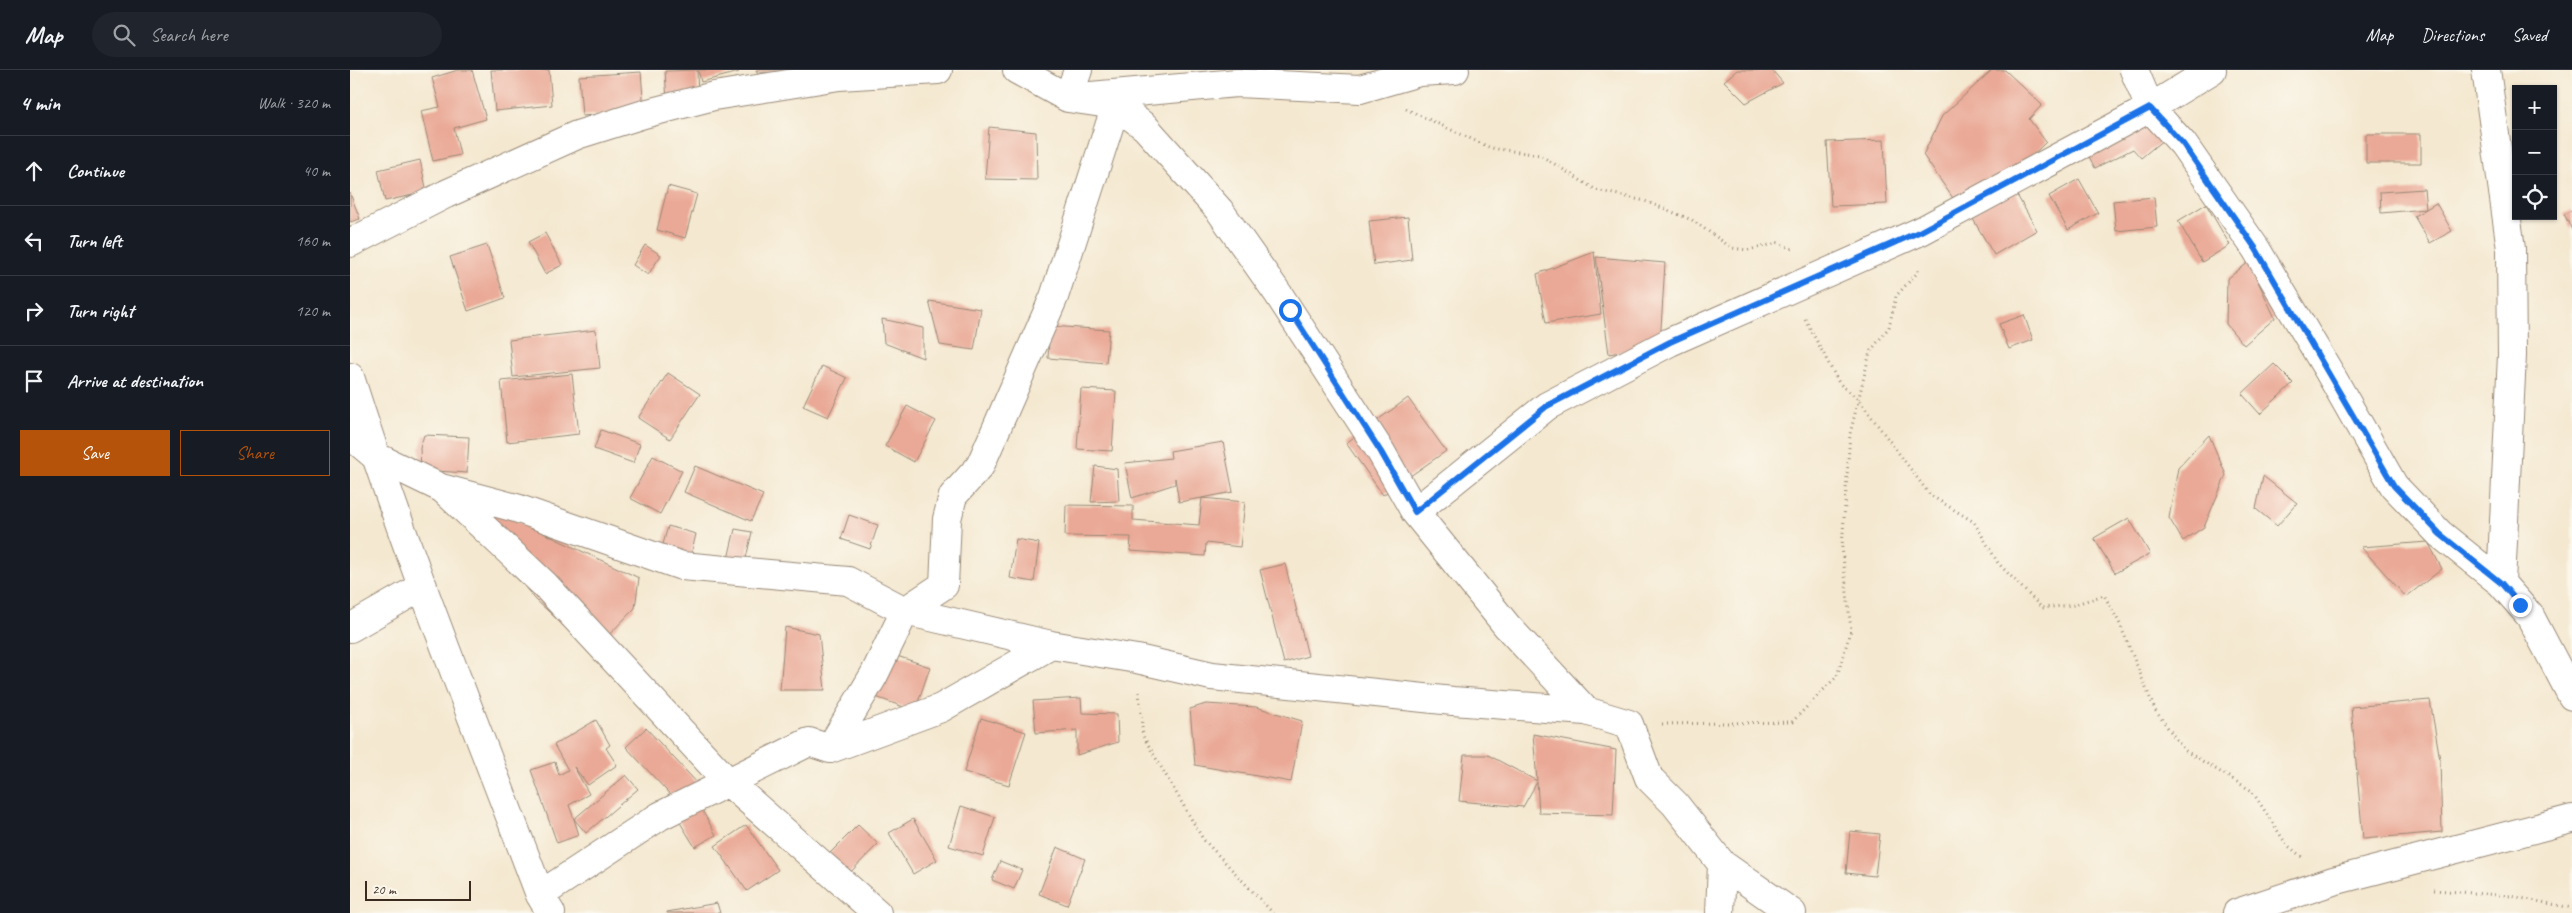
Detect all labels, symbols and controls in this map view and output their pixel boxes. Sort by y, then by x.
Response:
search box [92,12,442,57]
text: Map [25,20,62,50]
icon: search [110,21,138,49]
text: Search here [150,23,228,47]
text: Map [2366,24,2393,46]
text: Directions [2421,24,2484,46]
text: Saved [2512,24,2547,46]
map controls [2512,85,2557,220]
button: + [2512,85,2557,130]
text: 4 min [20,90,60,116]
text: Walk · 320 m [258,93,330,113]
button: − [2512,130,2557,175]
icon: ahead [20,157,48,185]
text: Continue [67,159,124,183]
text: 40 m [303,161,330,181]
button: locate [2512,175,2557,220]
icon: left [20,227,48,255]
text: Turn left [67,229,122,253]
text: 160 m [296,231,330,251]
icon: right [20,297,48,325]
text: Turn right [67,299,134,323]
route start [1279,299,1302,322]
text: 120 m [296,301,330,321]
icon: arrive [20,367,48,395]
text: Arrive at destination [67,369,203,393]
button: Save [20,430,170,476]
button: Share [180,430,330,476]
route end [2509,594,2532,617]
scale bar [365,878,471,901]
text: 20 m [372,881,396,898]

